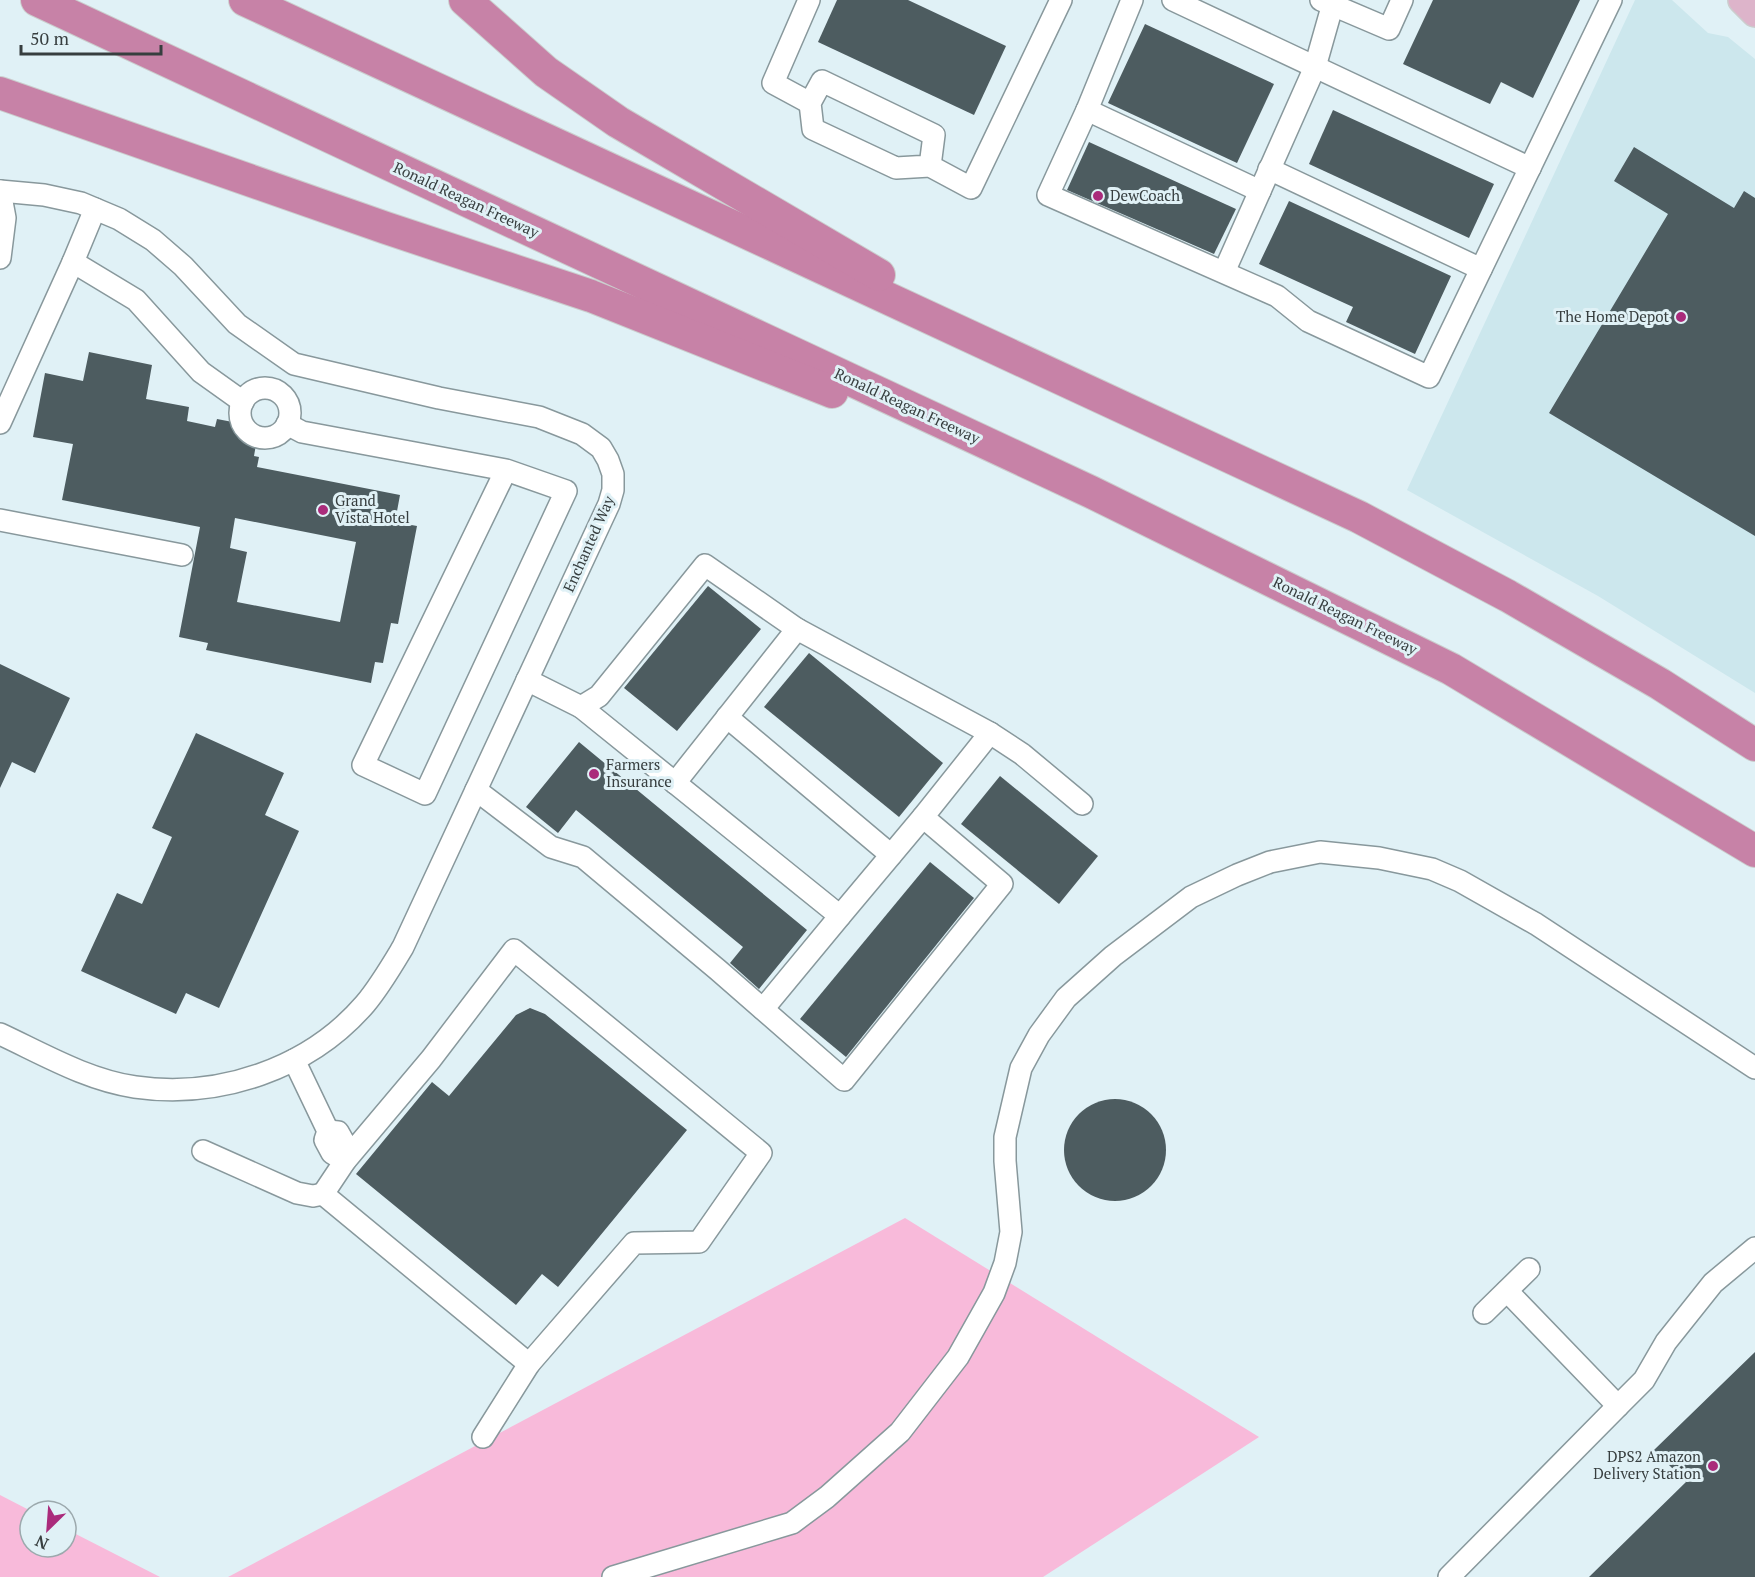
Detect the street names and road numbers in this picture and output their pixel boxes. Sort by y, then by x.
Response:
street label: Ronald Reagan Freeway [391,157,543,242]
street label: Ronald Reagan Freeway [832,363,984,448]
street label: Enchanted Way [558,492,618,595]
street label: Ronald Reagan Freeway [1270,571,1421,659]

